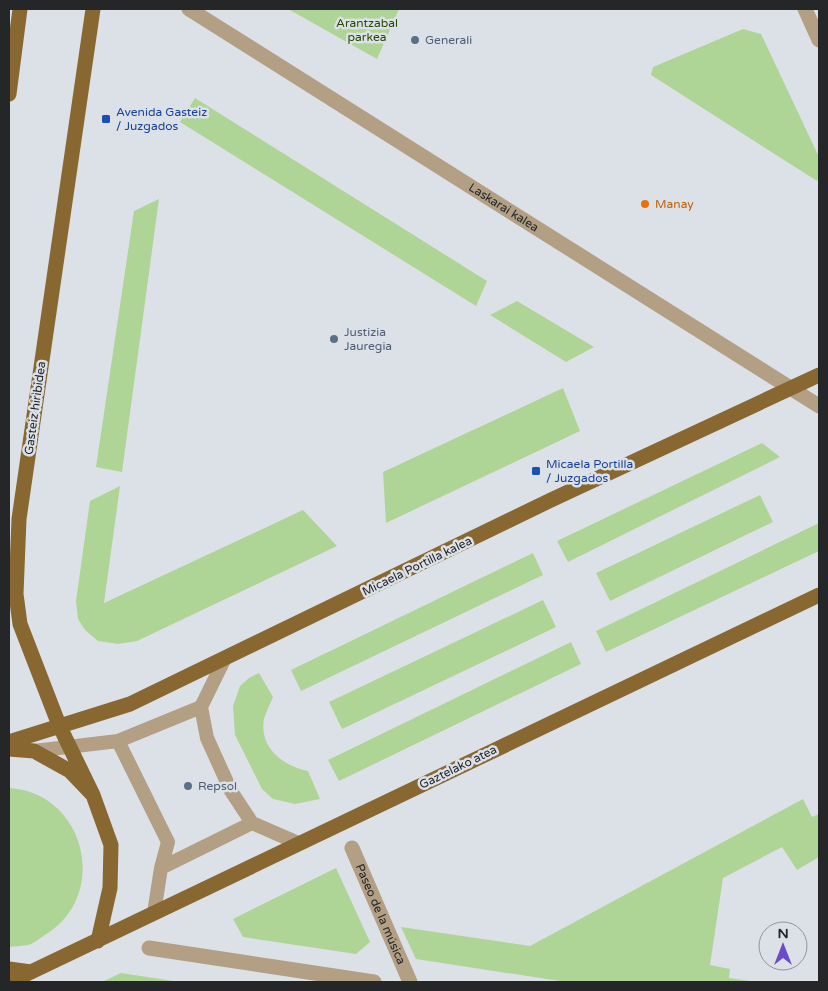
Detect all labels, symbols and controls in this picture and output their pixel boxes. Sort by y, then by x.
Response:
park label: Arantzabal parkea [336,16,398,44]
place label: Generali [425,33,472,47]
marker: Generali [409,34,421,46]
place label: Avenida Gasteiz / Juzgados [116,105,207,133]
marker: Avenida Gasteiz / Juzgados [100,113,112,125]
street label: Laskarai kalea [466,180,541,235]
place label: Manay [655,197,694,211]
marker: Manay [639,198,651,210]
place label: Justizia Jauregia [344,325,392,353]
marker: Justizia Jauregia [328,333,340,345]
street label: Gasteiz hiribidea [21,360,49,456]
place label: Micaela Portilla / Juzgados [546,457,633,485]
marker: Micaela Portilla / Juzgados [530,465,542,477]
street label: Micaela Portilla kalea [360,533,474,599]
street label: Gaztelako atea [417,742,499,792]
place label: Repsol [198,779,237,793]
marker: Repsol [182,780,194,792]
street label: Paseo de la música [353,862,408,966]
north arrow [758,921,808,971]
text: N [777,925,789,942]

